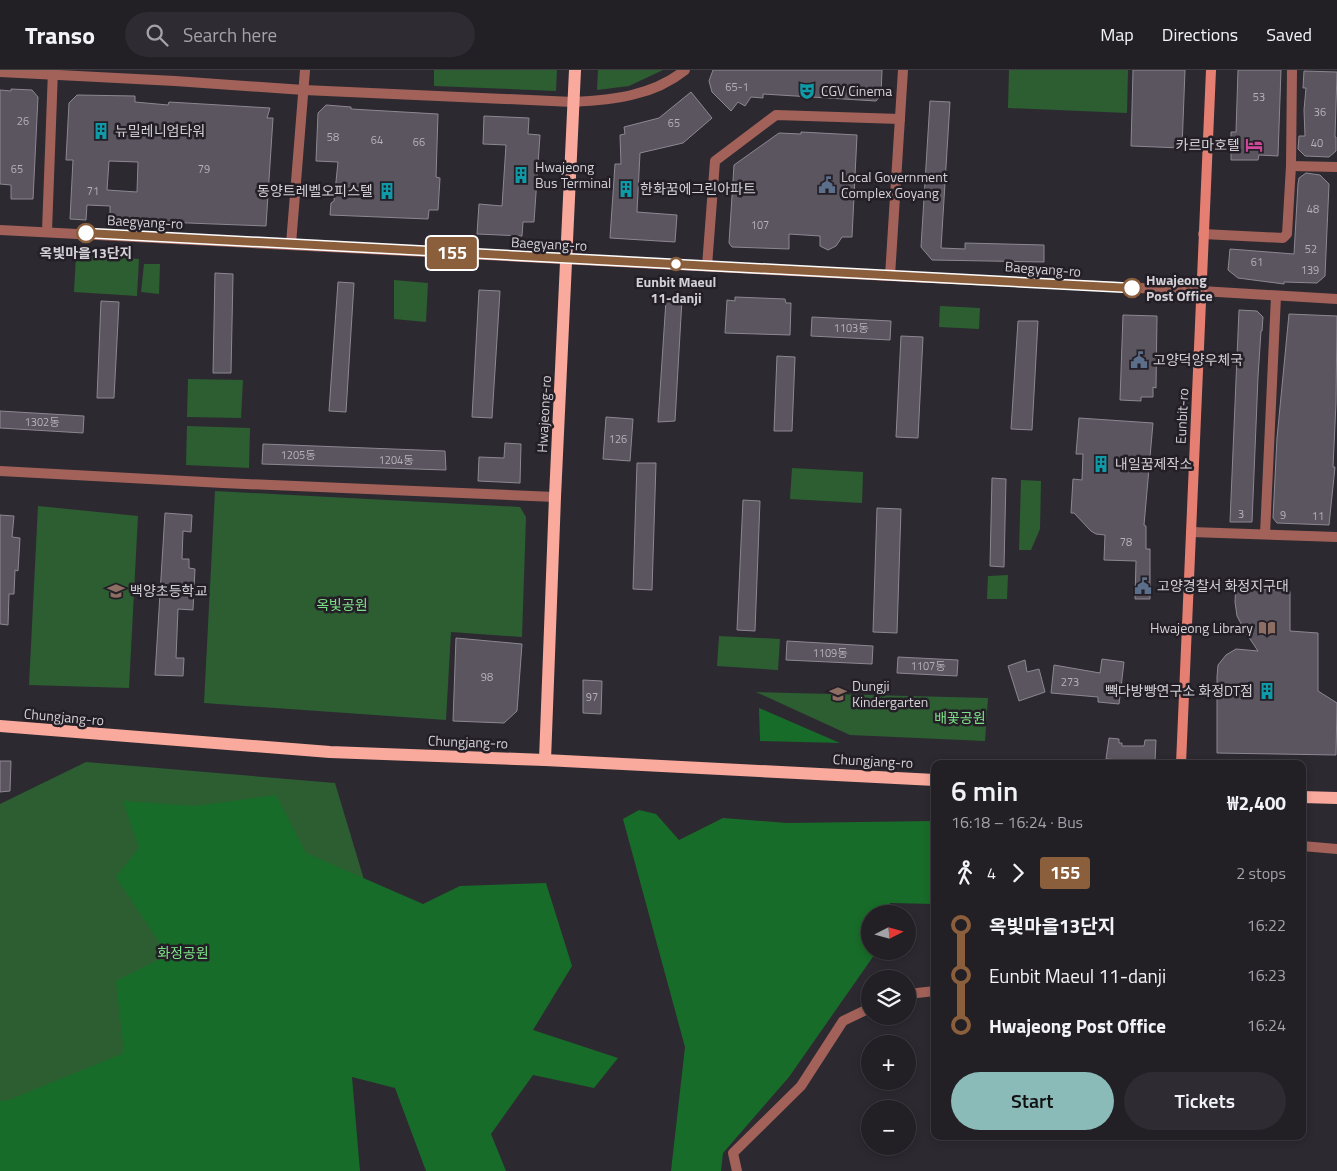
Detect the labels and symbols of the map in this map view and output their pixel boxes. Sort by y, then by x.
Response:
house number: 65-1 [725,79,749,95]
place label: CGV Cinema [821,80,892,101]
theatre icon: CGV Cinema [797,81,817,101]
house number: 53 [1253,89,1265,105]
house number: 36 [1314,104,1326,120]
house number: 26 [17,113,29,129]
house number: 65 [668,115,680,131]
place label: 뉴밀레니엄타워 [115,120,205,141]
building icon: 뉴밀레니엄타워 [91,121,111,141]
house number: 58 [327,129,339,145]
house number: 64 [371,132,383,148]
house number: 66 [413,134,425,150]
place label: 카르마호텔 [1176,134,1240,155]
hotel icon: 카르마호텔 [1244,135,1264,155]
house number: 40 [1311,135,1323,151]
place label: Hwajeong Bus Terminal [535,156,611,193]
house number: 65 [11,161,23,177]
house number: 79 [198,161,210,177]
building icon: Hwajeong Bus Terminal [511,165,531,185]
place label: Local Government Complex Goyang [841,166,948,203]
public building icon: Local Government Complex Goyang [817,175,837,195]
place label: 한화꿈에그린아파트 [640,178,756,199]
building icon: 한화꿈에그린아파트 [616,179,636,199]
place label: 동양트레벨오피스텔 [257,180,373,201]
building icon: 동양트레벨오피스텔 [377,181,397,201]
house number: 71 [87,183,99,199]
house number: 48 [1307,201,1319,217]
street label: Baegyang-ro [106,209,184,234]
house number: 107 [751,217,769,233]
marker: 옥빛마을13단지 [76,223,96,243]
street label: Baegyang-ro [510,231,588,256]
line badge: 155 [423,237,481,269]
house number: 52 [1305,241,1317,257]
place label: 옥빛마을13단지 [40,242,132,263]
house number: 61 [1251,254,1263,270]
street label: Baegyang-ro [1004,255,1082,282]
marker: Eunbit Maeul 11-danji [669,257,683,271]
house number: 139 [1301,262,1319,278]
place label: Hwajeong Post Office [1146,269,1213,306]
place label: Eunbit Maeul 11-danji [636,271,716,308]
marker: Hwajeong Post Office [1122,278,1142,298]
house number: 1103동 [834,320,868,336]
place label: 고양덕양우체국 [1153,349,1243,370]
public building icon: 고양덕양우체국 [1129,350,1149,370]
street label: Hwajeong-ro [531,375,556,453]
street label: Eunbit-ro [1170,388,1193,444]
house number: 1302동 [25,414,59,430]
house number: 126 [609,431,627,447]
house number: 1205동 [281,447,315,463]
house number: 1204동 [379,452,413,468]
place label: 내일꿈제작소 [1115,453,1192,474]
building icon: 내일꿈제작소 [1091,454,1111,474]
house number: 3 [1238,506,1244,522]
house number: 9 [1280,507,1286,523]
house number: 11 [1312,508,1324,524]
house number: 78 [1120,534,1132,550]
place label: 고양경찰서 화정지구대 [1157,575,1289,596]
public building icon: 고양경찰서 화정지구대 [1133,576,1153,596]
place label: 백양초등학교 [130,580,207,601]
school or university icon: 백양초등학교 [106,581,126,601]
park label: 옥빛공원 [316,594,368,615]
place label: Hwajeong Library [1150,617,1253,638]
library icon: Hwajeong Library [1257,618,1277,638]
house number: 1109동 [813,645,847,661]
house number: 1107동 [911,658,945,674]
house number: 98 [481,669,493,685]
house number: 273 [1061,674,1079,690]
place label: Dungji Kindergarten [852,675,928,712]
place label: 빽다방빵연구소 화정DT점 [1105,680,1253,701]
building icon: 빽다방빵연구소 화정DT점 [1257,681,1277,701]
school or university icon: Dungji Kindergarten [828,684,848,704]
house number: 97 [586,689,598,705]
street label: Chungjang-ro [23,703,105,730]
park label: 배꽃공원 [934,707,986,728]
street label: Chungjang-ro [427,730,509,753]
street label: Chungjang-ro [832,748,914,773]
north arrow [861,905,916,960]
park label: 화정공원 [157,942,209,963]

